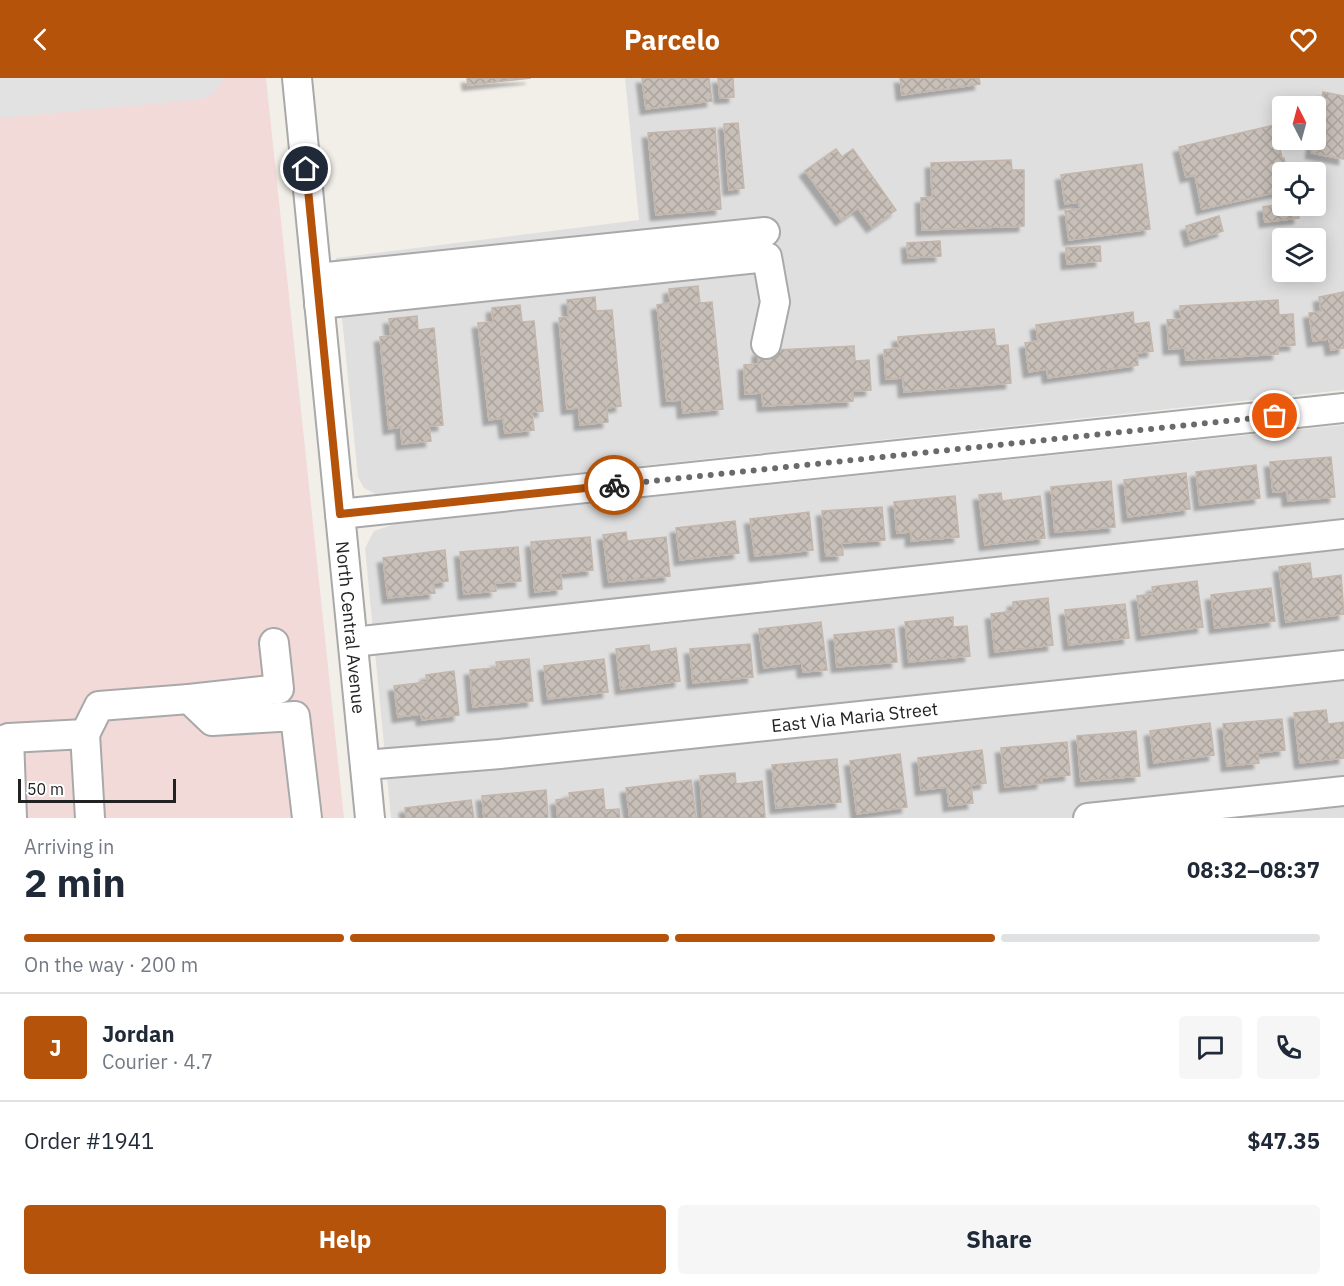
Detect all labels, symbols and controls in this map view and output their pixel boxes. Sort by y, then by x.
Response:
text: Parcelo [624,22,720,57]
icon: back [24,23,57,56]
icon: heart [1287,23,1320,56]
north arrow [1272,96,1326,150]
map controls [1272,96,1326,282]
pin [280,143,331,194]
icon: home [289,152,322,185]
button: locate [1272,162,1326,216]
button: layers [1272,228,1326,282]
pin [1249,390,1300,441]
icon: bag [1258,399,1291,432]
courier [584,455,644,515]
icon: bike [598,469,631,502]
street label: North Central Avenue [331,540,371,715]
street label: East Via Maria Street [770,696,939,737]
scale bar [18,776,176,804]
text: 50 m [27,779,64,799]
text: Arriving in [24,833,114,860]
text: 08:32–08:37 [1187,855,1320,884]
text: 2 min [24,857,126,908]
text: On the way · 200 m [24,951,198,978]
button: chat [1179,1016,1242,1079]
button: phone [1257,1016,1320,1079]
text: Jordan [102,1019,175,1048]
text: J [49,1033,62,1062]
text: Courier · 4.7 [102,1048,213,1075]
text: Order #1941 [24,1126,154,1155]
text: $47.35 [1247,1126,1320,1155]
button: Help [24,1205,666,1274]
button: Share [678,1205,1320,1274]

